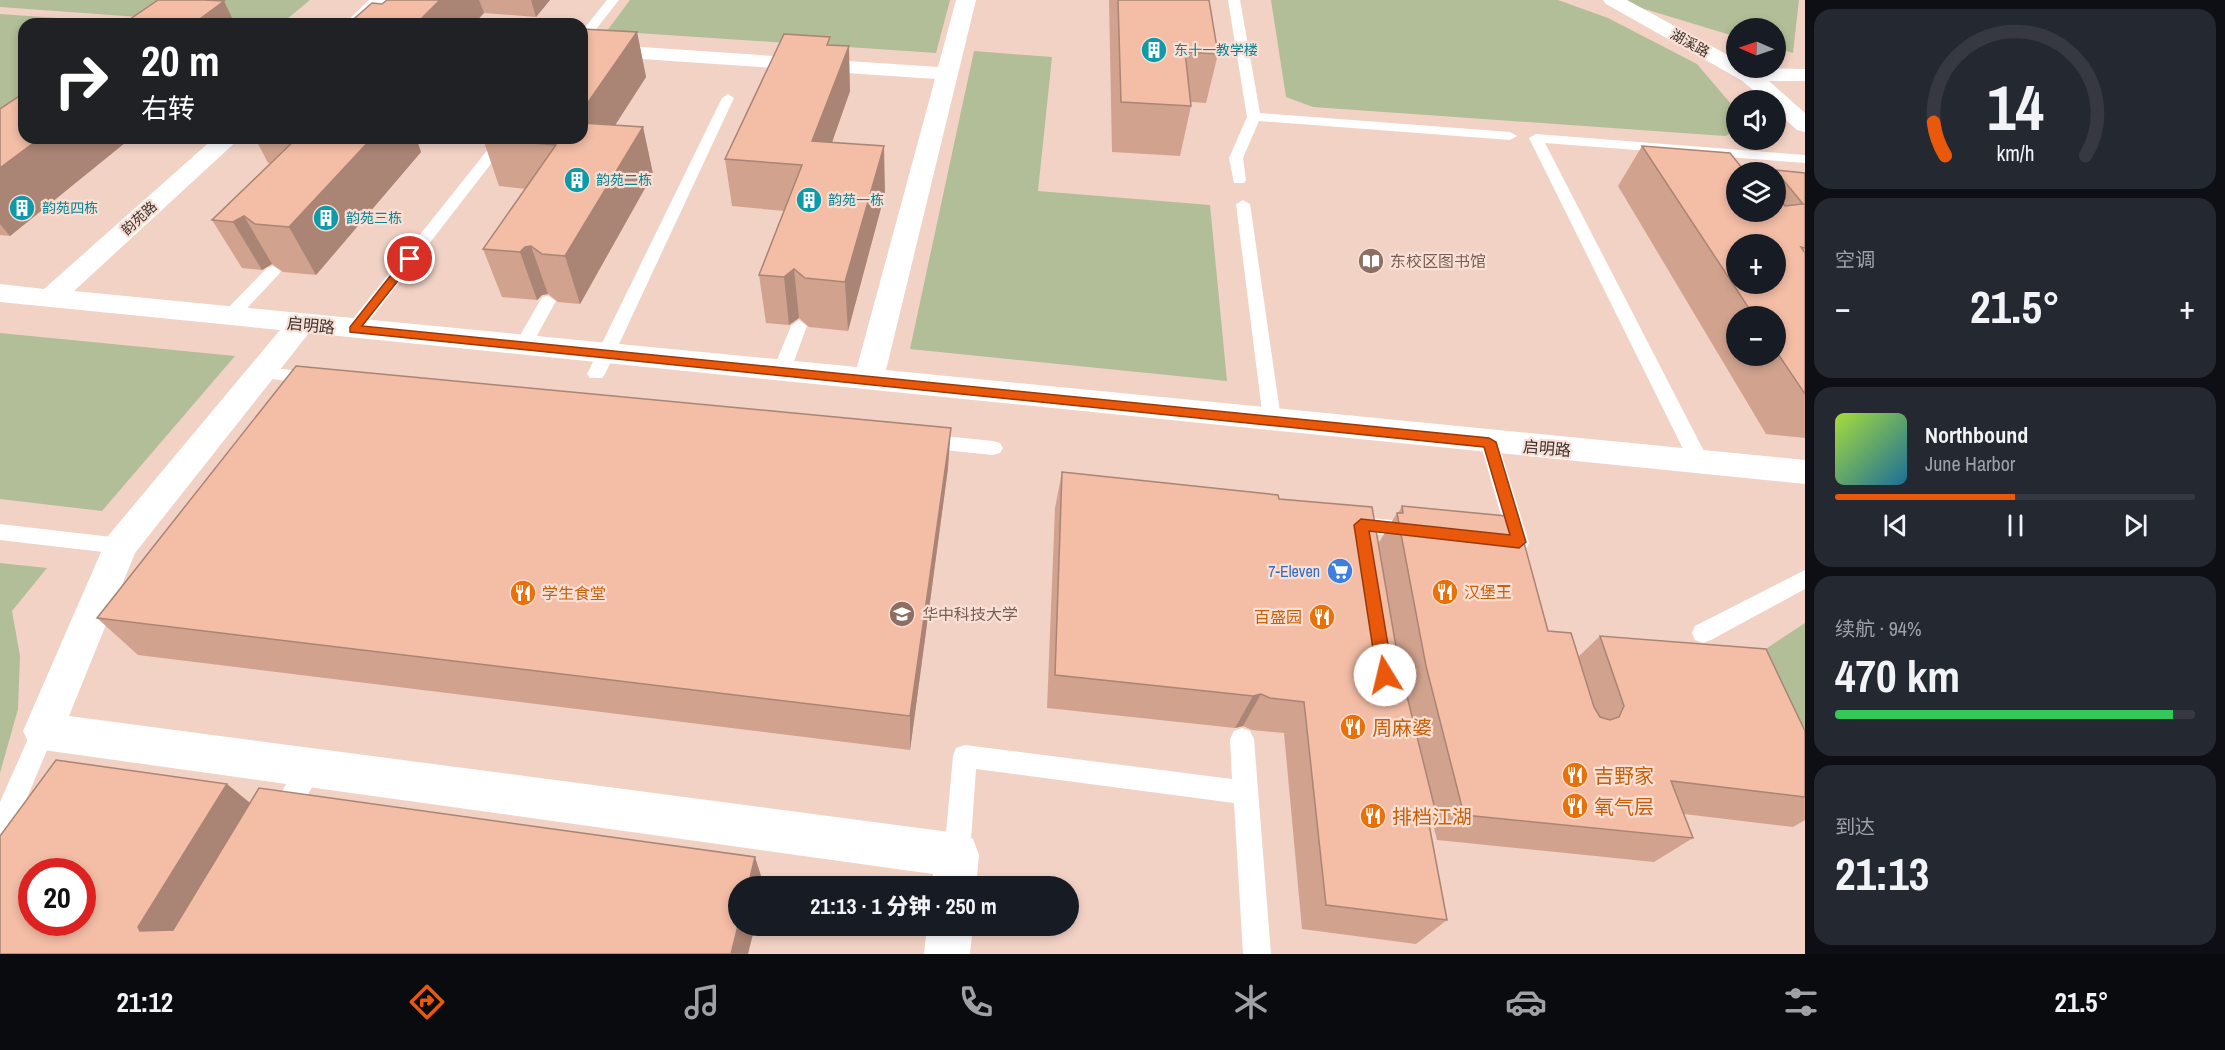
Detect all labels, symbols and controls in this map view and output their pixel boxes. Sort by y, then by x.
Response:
north arrow [1726,18,1786,78]
map controls [1726,18,1786,366]
street label: 湖溪路 [1667,25,1713,61]
text: 20 m [141,33,220,89]
building icon: 东十一教学楼 [1139,35,1169,65]
place label: 东十一教学楼 [1174,41,1258,59]
icon: right [42,42,120,120]
text: 14 [1987,65,2043,149]
text: 右转 [141,90,195,126]
button: sound [1726,90,1786,150]
text: km/h [1996,139,2034,168]
button: layers [1726,162,1786,222]
building icon: 韵苑二栋 [562,165,592,195]
place label: 韵苑二栋 [596,171,652,189]
building icon: 韵苑一栋 [794,185,824,215]
place label: 韵苑一栋 [828,191,884,209]
building icon: 韵苑四栋 [7,193,37,223]
street label: 韵苑路 [117,197,161,239]
place label: 韵苑四栋 [42,199,98,217]
building icon: 韵苑三栋 [311,203,341,233]
place label: 韵苑三栋 [346,209,402,227]
pin [384,233,435,284]
button: + [1726,234,1786,294]
icon: arrive [393,242,426,275]
library icon: 东校区图书馆 [1356,246,1386,276]
text: 空调 [1835,246,1875,273]
place label: 东校区图书馆 [1390,250,1486,272]
text: 21.5° [1970,276,2060,337]
text: − [1835,285,1851,329]
text: + [2179,285,2195,329]
button: − [1726,306,1786,366]
street label: 启明路 [286,312,336,338]
text: Northbound [1925,420,2028,450]
street label: 启明路 [1522,435,1572,461]
text: June Harbor [1925,450,2015,477]
icon: previous [1879,509,1912,542]
icon: pause [1999,509,2032,542]
icon: next [2119,509,2152,542]
supermarket icon: 7-Eleven [1325,556,1355,586]
place label: 7-Eleven [1268,560,1320,582]
restaurant icon: 汉堡王 [1430,577,1460,607]
restaurant icon: 学生食堂 [508,578,538,608]
place label: 汉堡王 [1464,581,1512,603]
place label: 学生食堂 [542,582,606,604]
school or university icon: 华中科技大学 [887,599,917,629]
restaurant icon: 百盛园 [1307,602,1337,632]
place label: 华中科技大学 [922,603,1018,625]
place label: 百盛园 [1254,606,1302,628]
text: 续航 · 94% [1835,615,1922,642]
position arrow [1353,643,1417,707]
text: 470 km [1835,645,1960,706]
restaurant icon: 周麻婆 [1338,712,1368,742]
place label: 周麻婆 [1372,714,1432,741]
restaurant icon: 吉野家 [1560,760,1590,790]
place label: 吉野家 [1594,762,1654,789]
restaurant icon: 氧气层 [1560,791,1590,821]
place label: 氧气层 [1594,793,1654,820]
restaurant icon: 排档江湖 [1358,801,1388,831]
place label: 排档江湖 [1392,803,1472,830]
text: 到达 [1835,813,1875,840]
text: 21:13 [1835,843,1929,904]
speed limit sign: 20 [18,858,96,936]
text: 21:13 · 1 分钟 · 250 m [810,891,997,921]
icon: directions [406,981,448,1023]
icon: music [681,981,723,1023]
icon: phone [955,981,997,1023]
icon: climate [1230,981,1272,1023]
icon: car [1505,981,1547,1023]
icon: filters [1780,981,1822,1023]
text: 21:12 [116,984,173,1020]
text: 21.5° [2055,984,2109,1020]

